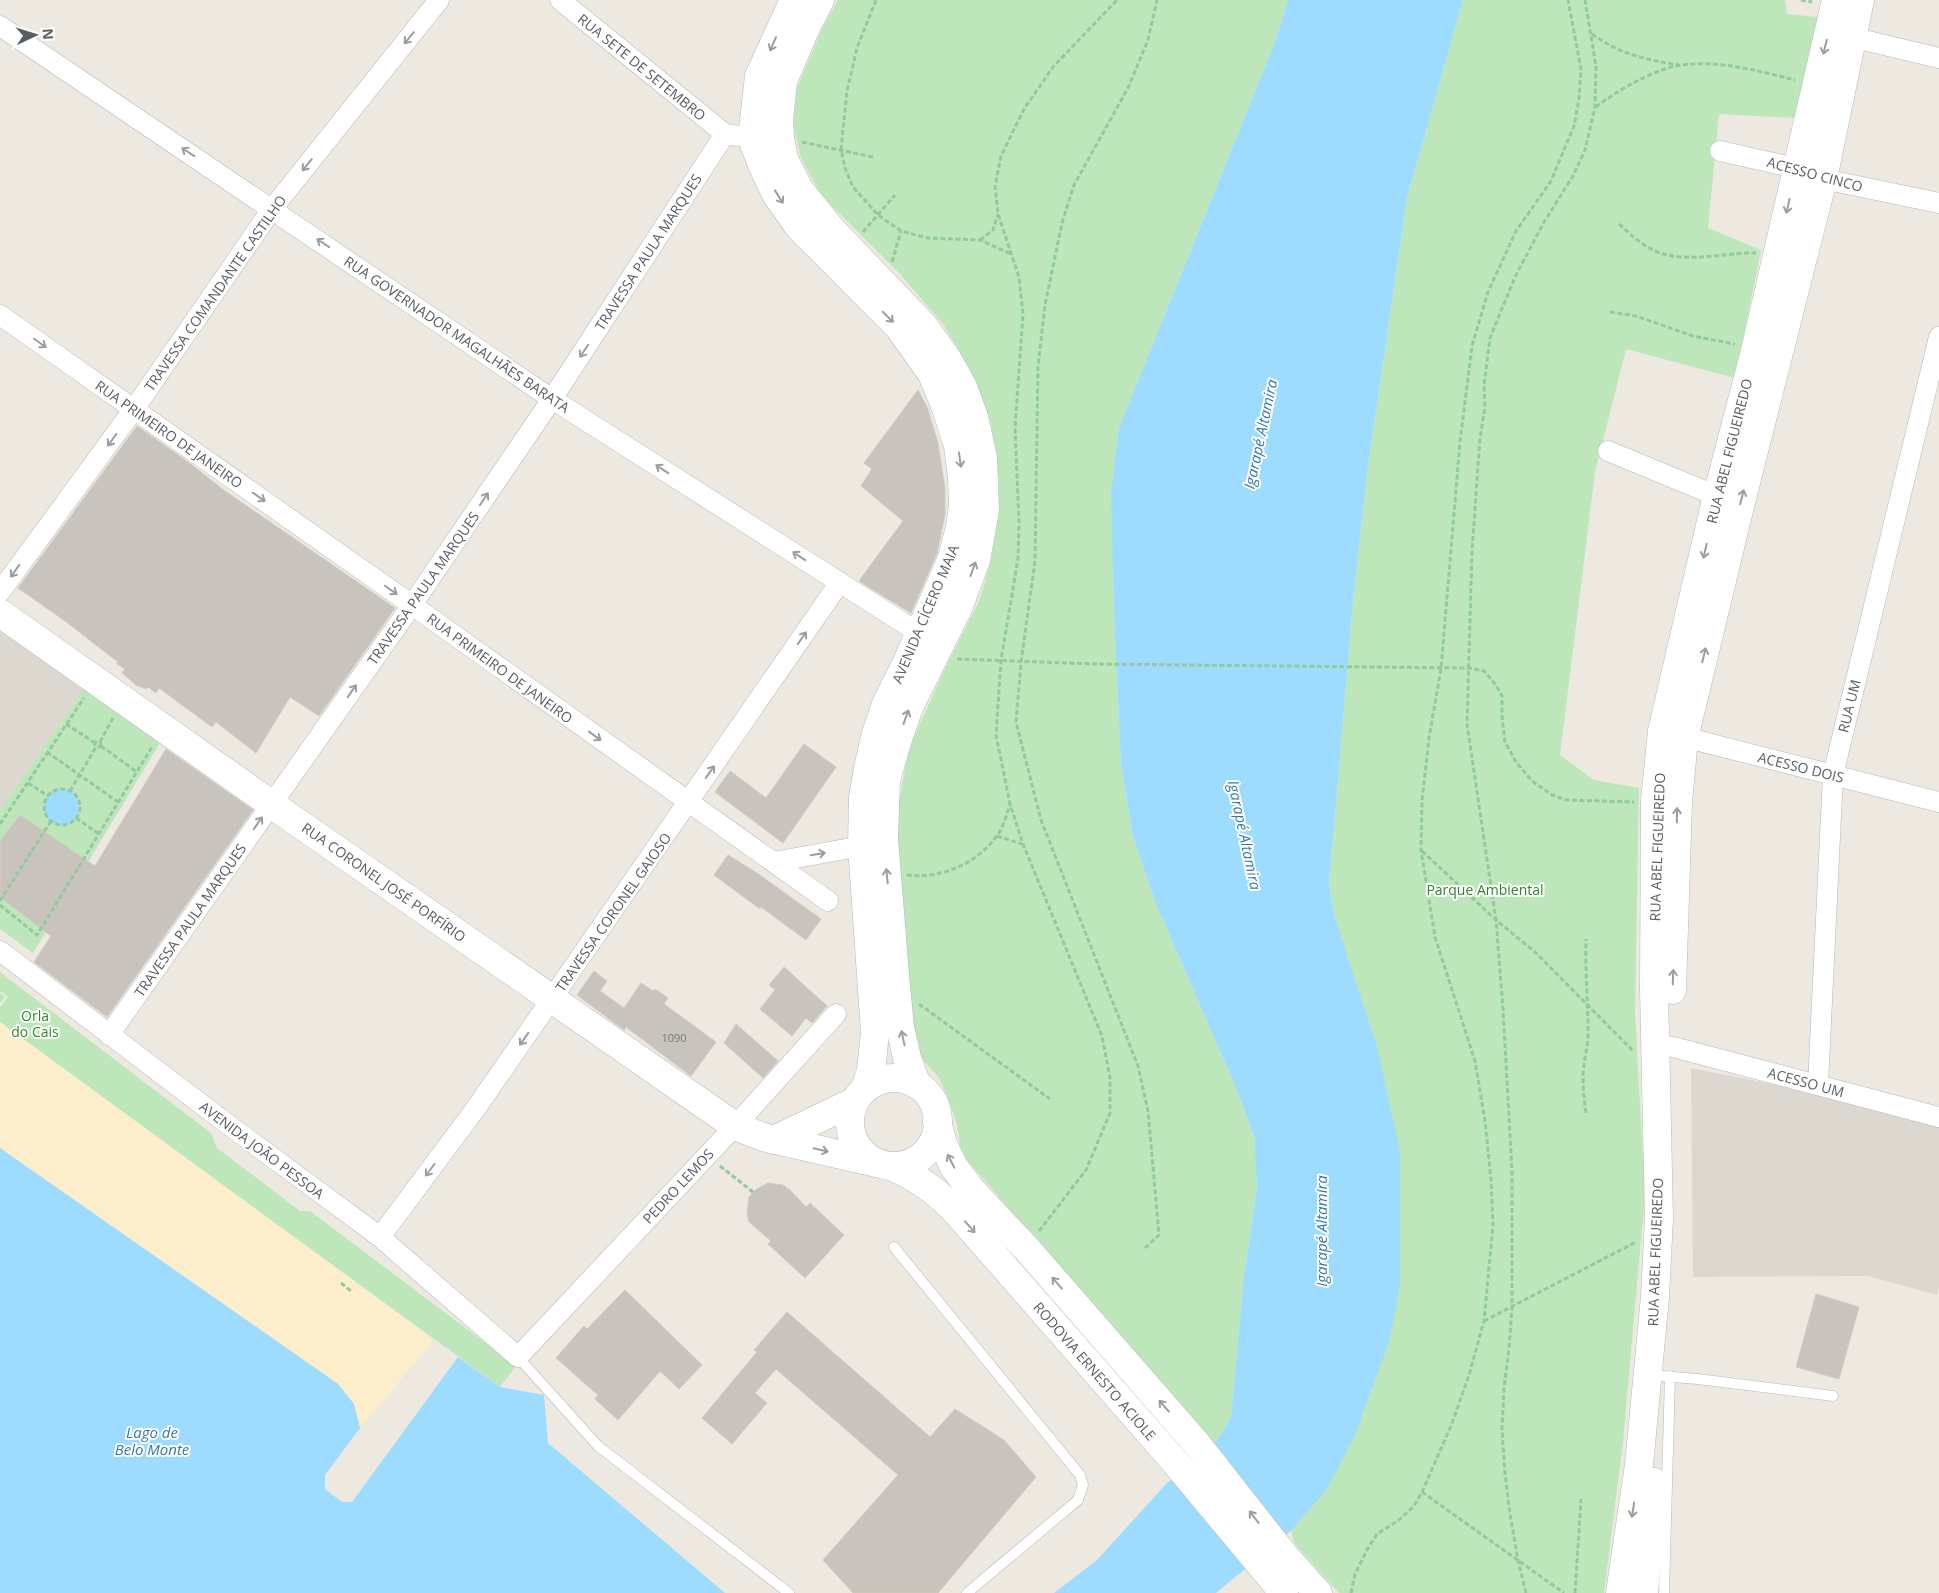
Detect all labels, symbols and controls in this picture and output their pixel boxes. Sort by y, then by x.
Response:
street label: RUA SETE DE SETEMBRO [574,9,710,125]
north arrow [10,10,60,60]
text: N [39,28,58,40]
one-way arrow [403,31,414,44]
one-way arrow [768,36,778,51]
one-way arrow [1819,39,1829,55]
one-way arrow [181,147,195,158]
street label: ACESSO CINCO [1765,152,1865,196]
one-way arrow [301,158,312,171]
street label: TRAVESSA PAULA MARQUES [590,170,706,334]
one-way arrow [774,190,784,204]
street label: TRAVESSA COMANDANTE CASTILHO [140,191,290,395]
one-way arrow [1783,197,1792,213]
one-way arrow [316,238,330,248]
street label: RUA GOVERNADOR MAGALHÃES BARATA [341,251,573,417]
one-way arrow [882,311,894,323]
one-way arrow [33,338,47,348]
one-way arrow [578,343,588,357]
street label: RUA PRIMEIRO DE JANEIRO [92,376,246,492]
street label: RUA ABEL FIGUEIREDO [1702,376,1756,525]
water label: Igarapé Altamira [1239,377,1281,491]
one-way arrow [106,433,117,446]
one-way arrow [955,451,965,467]
one-way arrow [655,463,669,474]
one-way arrow [1738,489,1747,505]
one-way arrow [252,492,266,502]
one-way arrow [479,493,489,507]
street label: TRAVESSA PAULA MARQUES [363,508,483,668]
street label: AVENIDA CÍCERO MAIA [887,542,963,686]
one-way arrow [1700,542,1709,558]
one-way arrow [792,551,806,561]
one-way arrow [969,562,978,578]
one-way arrow [10,564,21,577]
one-way arrow [384,585,398,595]
street label: RUA PRIMEIRO DE JANEIRO [423,609,577,727]
one-way arrow [797,631,807,645]
one-way arrow [1700,647,1709,663]
street label: RUA UM [1833,677,1865,735]
one-way arrow [347,684,357,698]
one-way arrow [902,710,911,725]
one-way arrow [588,731,602,741]
street label: ACESSO DOIS [1756,747,1846,787]
one-way arrow [705,765,715,779]
street label: RUA ABEL FIGUEIREDO [1645,772,1669,922]
water label: Igarapé Altamira [1224,778,1266,892]
one-way arrow [1673,807,1682,823]
one-way arrow [253,816,263,830]
street label: RUA CORONEL JOSÉ PORFÍRIO [298,818,470,946]
street label: TRAVESSA CORONEL GAIOSO [551,829,675,995]
street label: TRAVESSA PAULA MARQUES [130,840,250,1000]
one-way arrow [810,848,826,858]
one-way arrow [883,869,892,885]
park label: Parque Ambiental [1426,880,1544,899]
one-way arrow [1668,969,1677,985]
park label: Orla do Cais [11,1006,59,1041]
house number: 1090 [661,1030,687,1045]
one-way arrow [519,1031,530,1045]
one-way arrow [897,1031,907,1047]
street label: ACESSO UM [1766,1063,1846,1101]
street label: AVENIDA JOÃO PESSOA [196,1097,328,1203]
street label: PEDRO LEMOS [638,1144,718,1228]
one-way arrow [813,1146,829,1155]
one-way arrow [946,1154,955,1169]
one-way arrow [424,1163,435,1176]
water label: Igarapé Altamira [1311,1175,1331,1287]
street label: RUA ABEL FIGUEIREDO [1643,1177,1667,1327]
one-way arrow [964,1220,975,1233]
one-way arrow [1052,1277,1063,1290]
street label: RODOVIA ERNESTO ACIOLE [1030,1298,1160,1444]
one-way arrow [1158,1399,1170,1412]
water label: Lago de Belo Monte [115,1422,190,1459]
one-way arrow [1627,1502,1637,1518]
one-way arrow [1249,1511,1260,1524]

